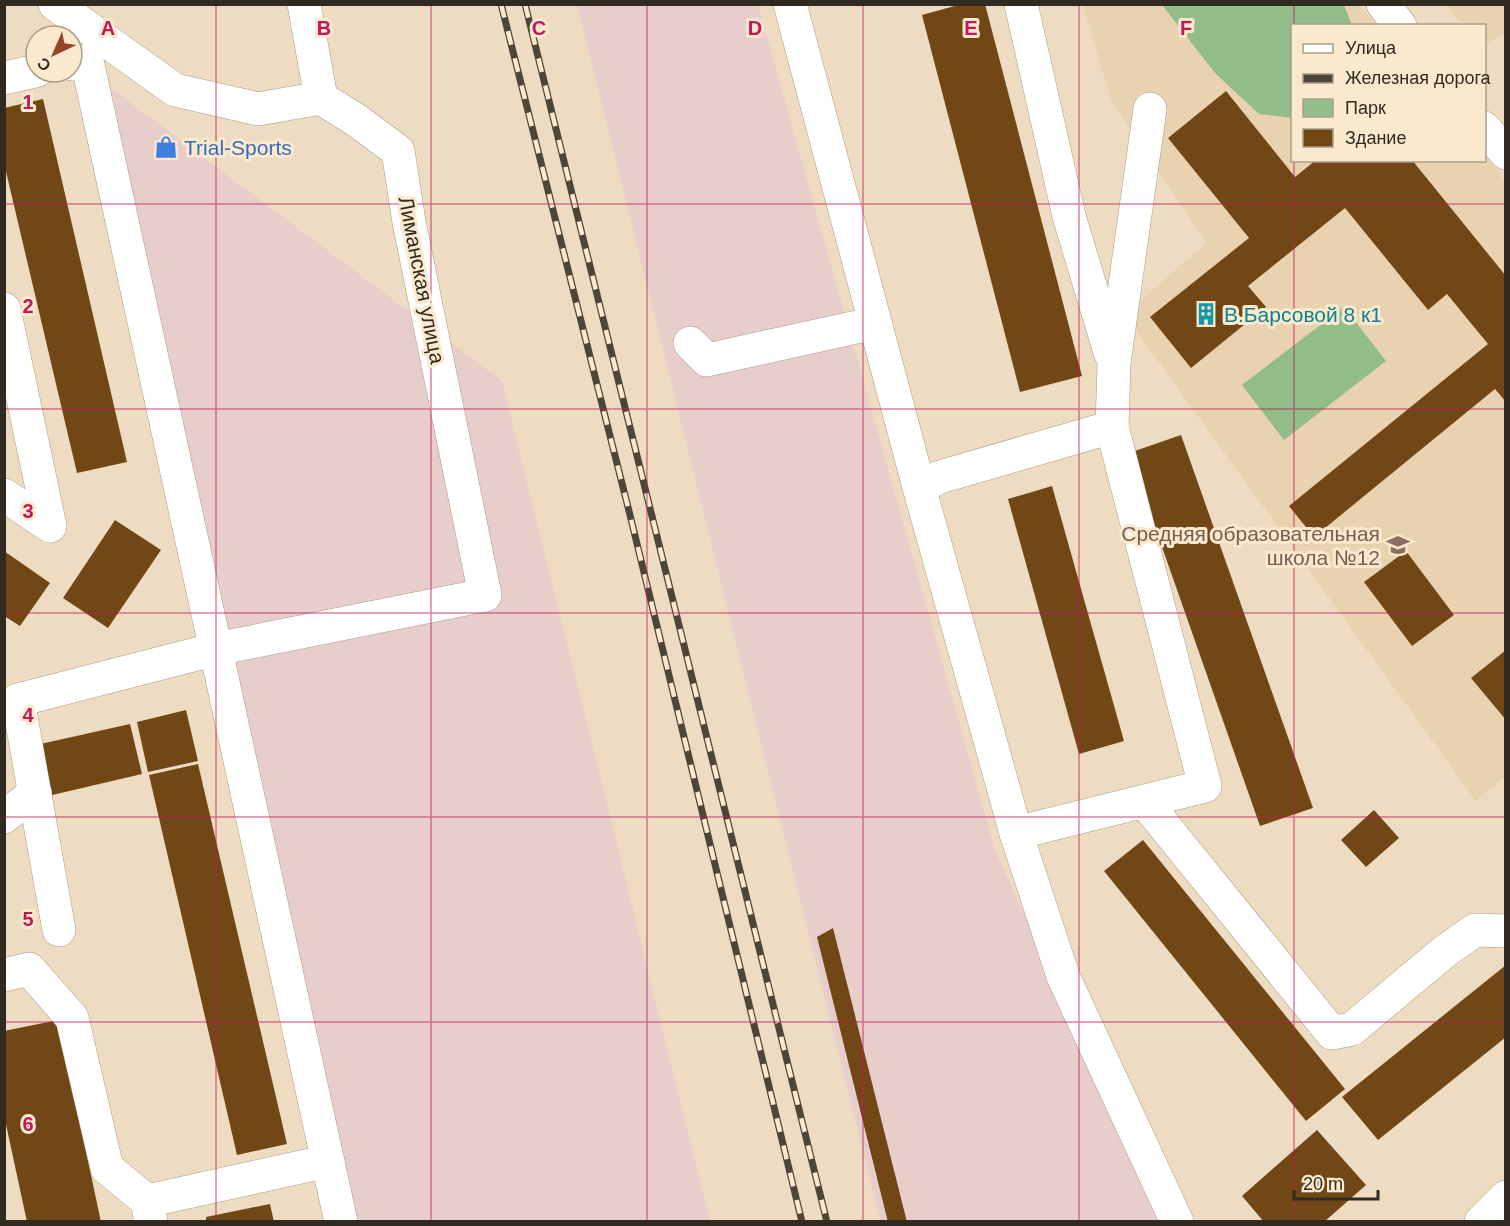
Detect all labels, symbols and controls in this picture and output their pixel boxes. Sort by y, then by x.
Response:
text: A [101,17,115,39]
text: B [317,17,331,39]
text: C [532,17,546,39]
text: D [748,17,762,39]
text: E [964,17,978,39]
text: F [1180,17,1192,39]
north arrow [24,24,84,84]
legend [1291,24,1486,162]
text: Улица [1345,38,1397,58]
text: С [34,54,54,75]
text: Железная дорога [1345,68,1492,88]
text: 1 [22,91,34,113]
text: Парк [1345,98,1386,118]
text: Здание [1345,128,1406,148]
shop icon: Trial-Sports [153,134,179,160]
place label: Trial-Sports [184,136,292,159]
street label: Лиманская улица [394,194,450,366]
text: 2 [22,295,34,317]
building icon: В.Барсовой 8 к1 [1193,301,1219,327]
place label: В.Барсовой 8 к1 [1224,303,1382,326]
text: 3 [22,500,34,522]
place label: Средняя образовательная школа №12 [1121,522,1380,569]
school or university icon: Средняя образовательная школа №12 [1385,532,1411,558]
text: 4 [22,704,34,726]
text: 5 [22,908,34,930]
text: 6 [22,1113,34,1135]
scale bar [1294,1163,1378,1201]
text: 20 m [1303,1174,1343,1194]

